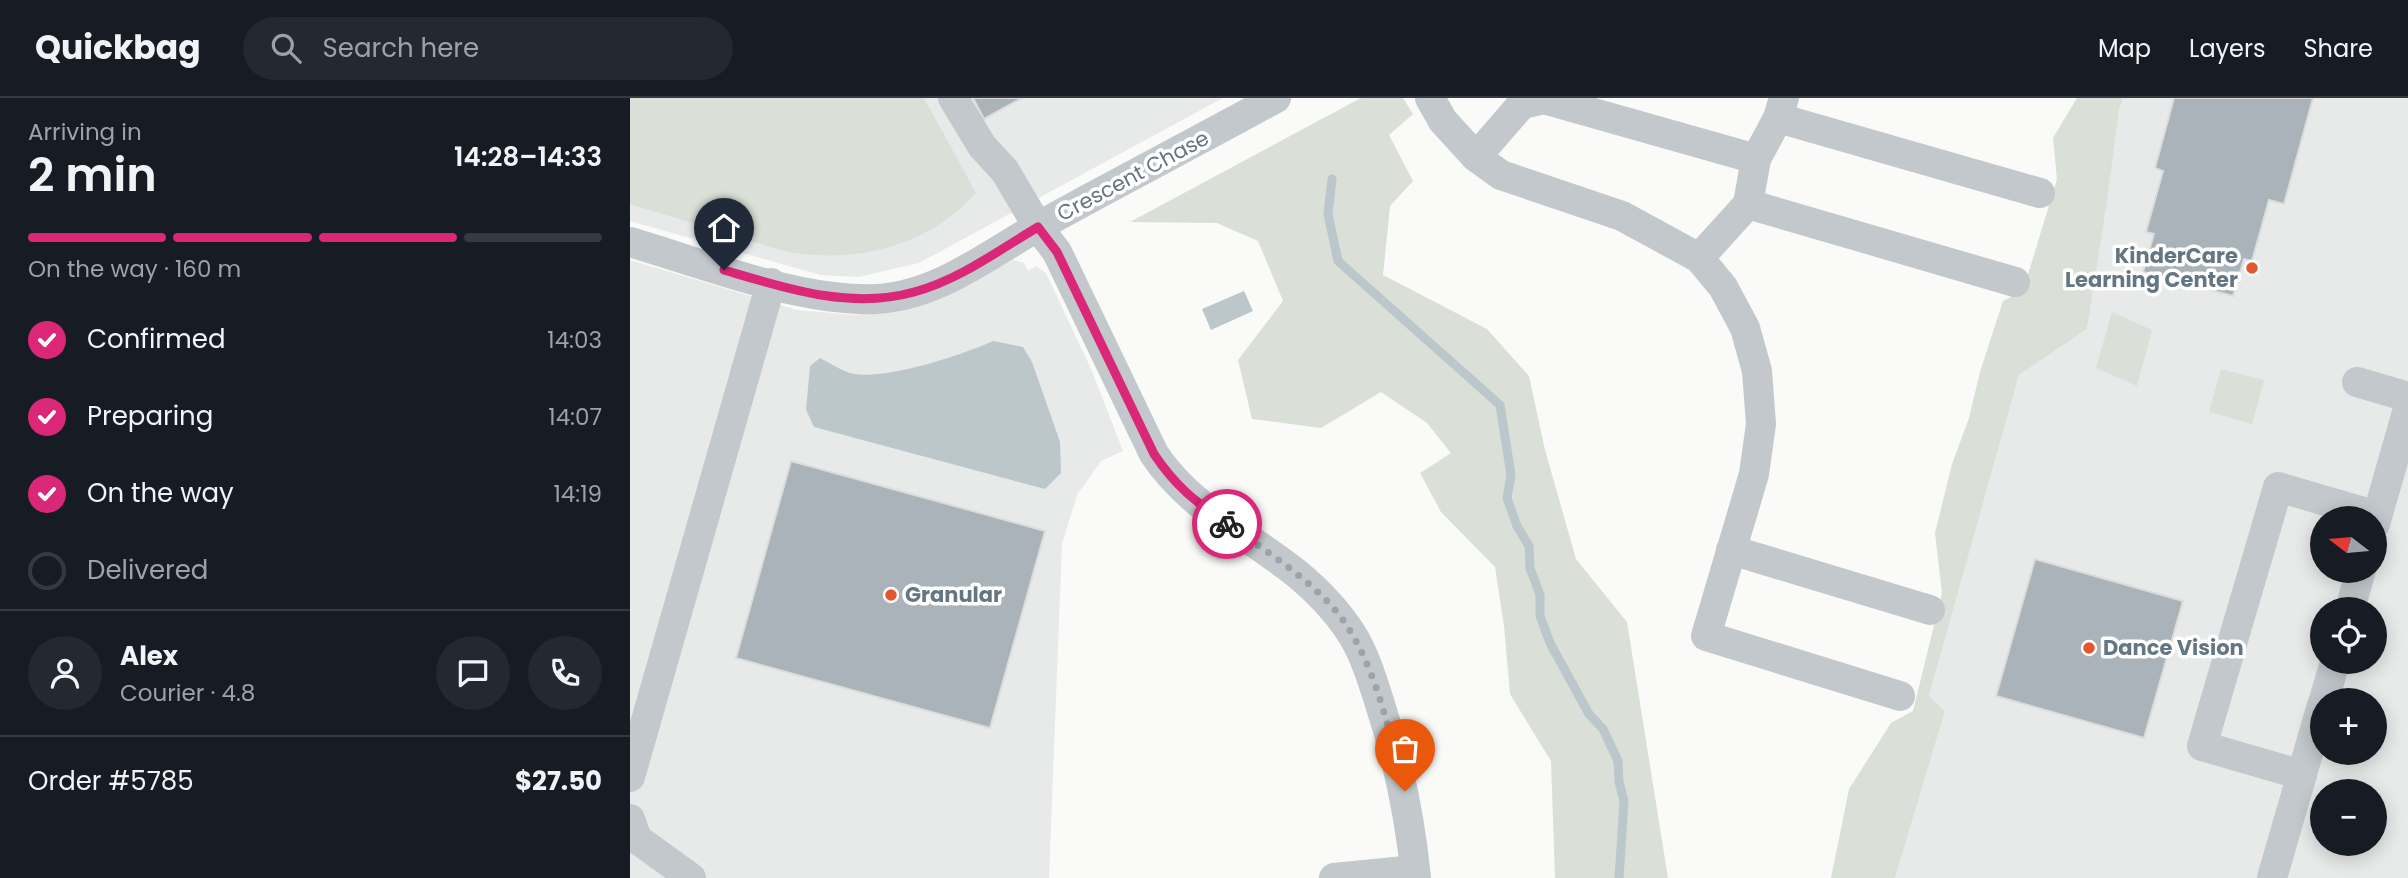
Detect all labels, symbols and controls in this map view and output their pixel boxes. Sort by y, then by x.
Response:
search box [243,17,733,80]
text: Quickbag [35,24,201,71]
icon: search [267,29,305,67]
text: Search here [323,30,479,66]
text: Map [2098,32,2151,65]
text: Layers [2189,32,2265,65]
text: Share [2303,32,2373,65]
text: Arriving in [28,116,142,148]
street label: Crescent Chase [1052,123,1214,228]
text: 14:28–14:33 [454,139,602,175]
text: 2 min [28,143,157,207]
pin [694,198,754,270]
icon: home [705,209,743,247]
place label: KinderCare Learning Center [2065,241,2238,294]
text: On the way · 160 m [28,253,241,285]
marker: KinderCare Learning Center [2244,260,2260,276]
icon: check [28,321,66,359]
text: Confirmed [87,321,225,357]
text: 14:03 [547,324,602,356]
icon: check [28,398,66,436]
text: Preparing [87,398,213,434]
text: 14:07 [548,401,602,433]
icon: check [28,475,66,513]
text: On the way [87,475,234,511]
text: 14:19 [553,478,602,510]
courier [1192,489,1262,559]
icon: bike [1208,505,1246,543]
north arrow [2310,506,2387,583]
map controls [2310,506,2387,856]
text: Delivered [87,552,208,588]
place label: Granular [905,580,1002,609]
marker: Granular [883,587,899,603]
button: locate [2310,597,2387,674]
place label: Dance Vision [2103,633,2244,662]
button: person [28,636,102,710]
button: chat [436,636,510,710]
button: phone [528,636,602,710]
text: Alex [120,638,178,674]
marker: Dance Vision [2081,640,2097,656]
text: Courier · 4.8 [120,677,255,709]
button: + [2310,688,2387,765]
pin [1375,719,1435,791]
icon: bag [1386,730,1424,768]
text: Order #5785 [28,763,194,799]
text: $27.50 [515,763,602,799]
button: − [2310,779,2387,856]

